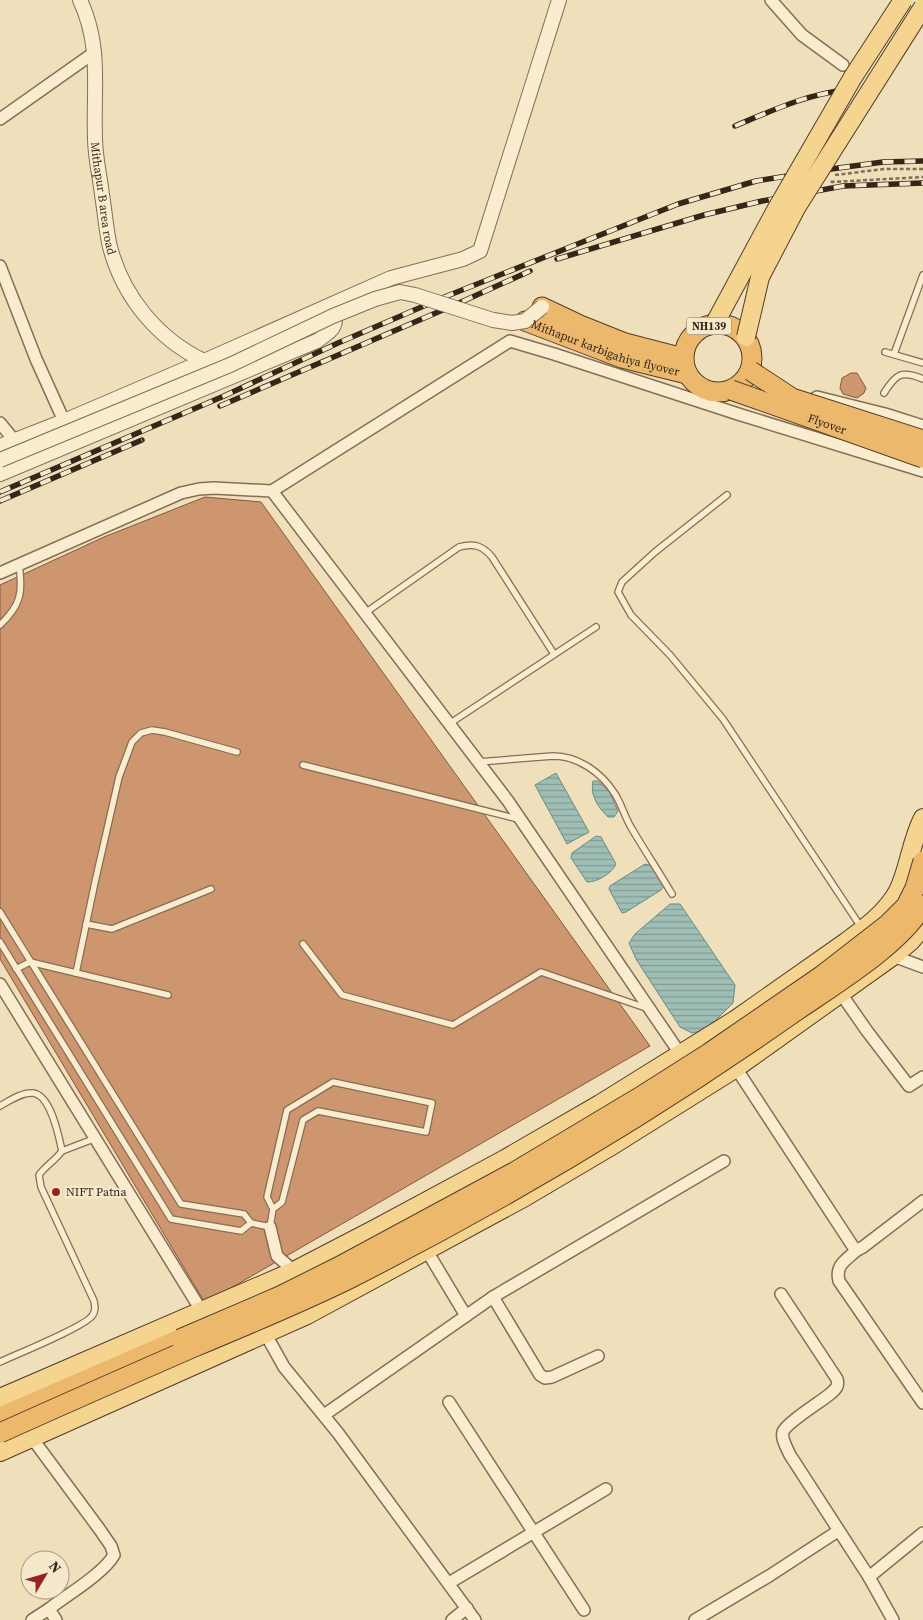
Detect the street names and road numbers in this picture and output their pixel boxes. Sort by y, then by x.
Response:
street label: Mithapur B area road [87,141,120,257]
street label: Mithapur karbigahiya flyover [529,316,681,380]
road number: NH139 [686,318,732,334]
street label: Flyover [806,410,849,438]

